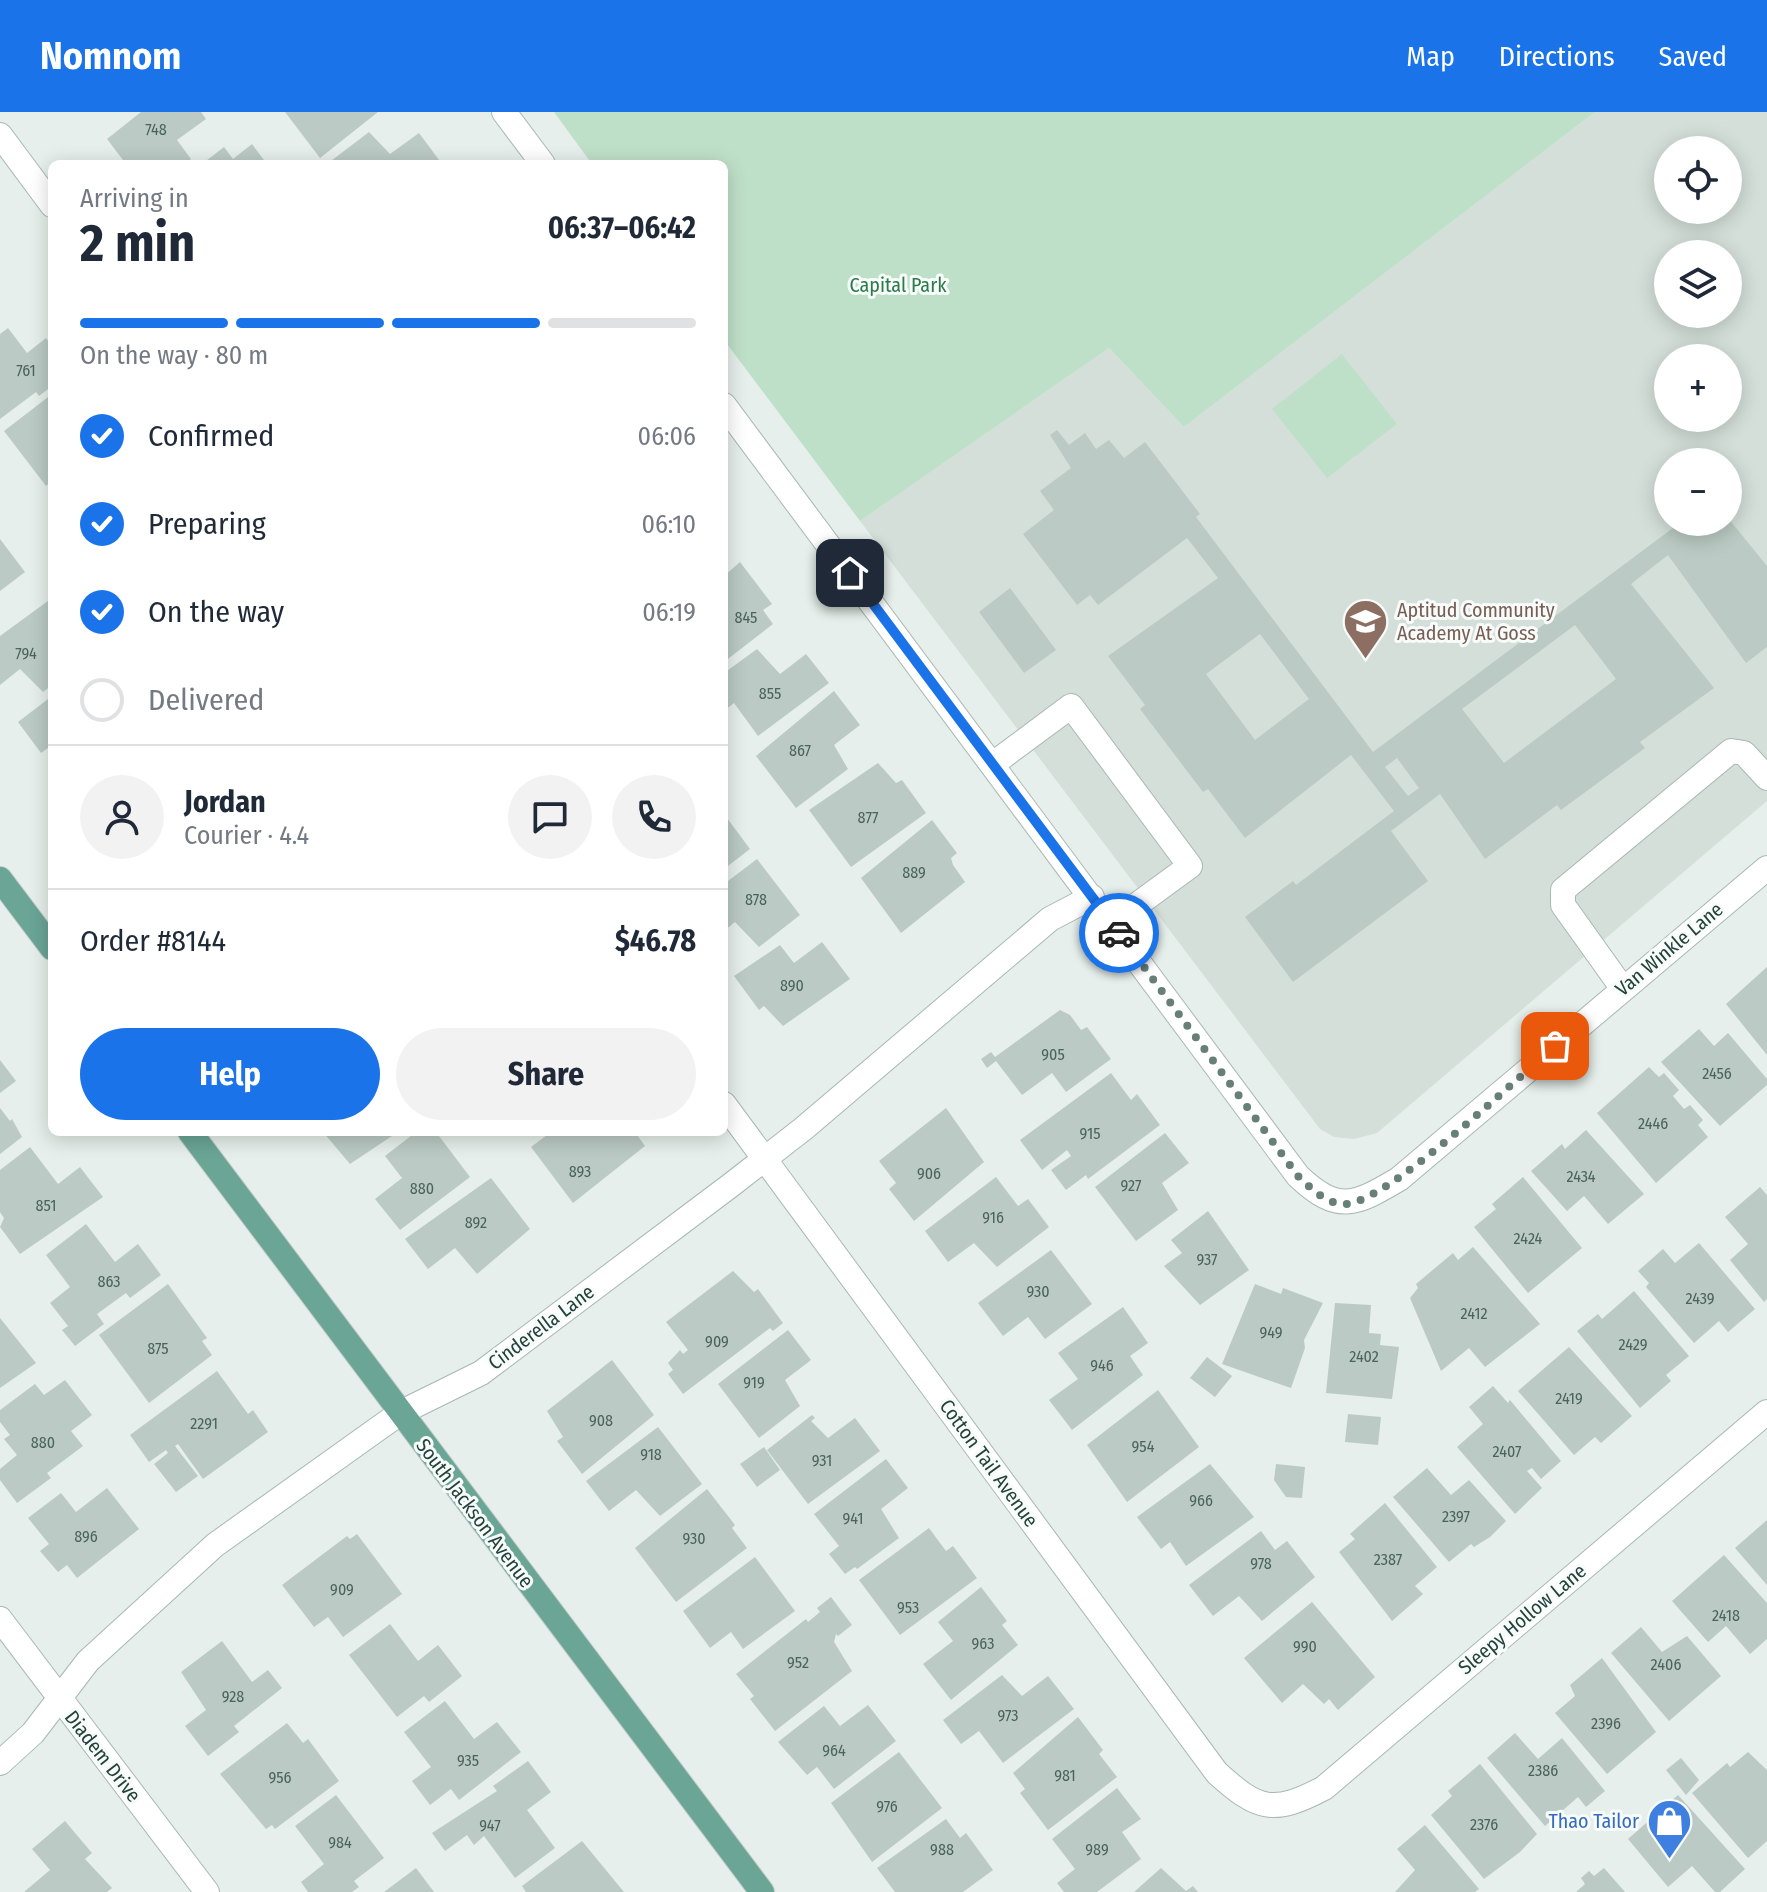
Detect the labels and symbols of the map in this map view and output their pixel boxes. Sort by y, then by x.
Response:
house number: 748 [145,120,167,139]
park label: Capital Park [850,273,947,297]
house number: 761 [16,361,36,380]
pin [816,539,884,607]
school or university icon: Aptitud Community Academy At Goss [1342,598,1390,661]
place label: Aptitud Community Academy At Goss [1397,598,1555,645]
house number: 845 [735,608,757,627]
house number: 794 [15,644,37,663]
house number: 855 [759,684,781,703]
house number: 867 [789,741,812,760]
house number: 877 [858,808,879,827]
house number: 889 [902,863,926,882]
house number: 878 [745,890,767,909]
courier [1079,893,1159,973]
street label: Van Winkle Lane [1610,897,1728,1001]
house number: 890 [780,976,804,995]
pin [1521,1012,1589,1080]
house number: 905 [1041,1045,1065,1064]
house number: 2456 [1702,1064,1732,1083]
house number: 2446 [1638,1114,1668,1133]
house number: 915 [1079,1124,1101,1143]
house number: 893 [569,1162,591,1181]
house number: 906 [917,1164,941,1183]
house number: 2434 [1566,1167,1596,1186]
house number: 927 [1121,1176,1142,1195]
house number: 880 [410,1179,434,1198]
house number: 851 [36,1196,56,1215]
house number: 916 [982,1208,1004,1227]
house number: 892 [465,1213,487,1232]
house number: 2424 [1514,1229,1543,1248]
house number: 937 [1196,1250,1218,1269]
house number: 863 [97,1272,121,1291]
street label: Cinderella Lane [483,1279,599,1375]
house number: 930 [1026,1282,1050,1301]
house number: 2439 [1685,1289,1715,1308]
house number: 2412 [1461,1304,1487,1323]
house number: 949 [1260,1323,1283,1342]
house number: 909 [705,1332,729,1351]
house number: 2429 [1619,1335,1648,1354]
house number: 875 [147,1339,169,1358]
house number: 2402 [1349,1347,1379,1366]
house number: 946 [1090,1356,1114,1375]
house number: 919 [743,1373,765,1392]
house number: 2419 [1555,1389,1583,1408]
street label: Cotton Tail Avenue [935,1394,1043,1532]
house number: 908 [589,1411,613,1430]
house number: 2291 [190,1414,218,1433]
house number: 880 [31,1433,55,1452]
street label: South Jackson Avenue [411,1434,539,1592]
house number: 954 [1132,1437,1155,1456]
house number: 2407 [1492,1442,1522,1461]
house number: 918 [640,1445,662,1464]
house number: 931 [812,1451,832,1470]
house number: 966 [1189,1491,1213,1510]
house number: 2397 [1442,1507,1471,1526]
house number: 941 [843,1509,863,1528]
house number: 896 [74,1527,98,1546]
house number: 930 [682,1529,706,1548]
house number: 2387 [1374,1550,1403,1569]
house number: 978 [1250,1554,1272,1573]
street label: Sleepy Hollow Lane [1453,1559,1591,1679]
house number: 909 [330,1580,354,1599]
house number: 953 [897,1598,919,1617]
house number: 2418 [1712,1606,1740,1625]
house number: 963 [972,1634,994,1653]
house number: 990 [1293,1637,1317,1656]
house number: 952 [787,1653,809,1672]
house number: 2406 [1651,1655,1681,1674]
house number: 928 [222,1687,244,1706]
street label: Diadem Drive [60,1705,146,1807]
house number: 973 [997,1706,1019,1725]
house number: 2396 [1591,1714,1621,1733]
house number: 964 [822,1741,846,1760]
house number: 935 [457,1751,479,1770]
house number: 2386 [1528,1761,1558,1780]
house number: 981 [1054,1766,1076,1785]
house number: 956 [268,1768,292,1787]
house number: 976 [876,1797,898,1816]
shop icon: Thao Tailor [1646,1797,1694,1860]
place label: Thao Tailor [1548,1809,1639,1833]
house number: 2376 [1470,1815,1498,1834]
house number: 947 [479,1816,501,1835]
house number: 984 [328,1833,352,1852]
house number: 988 [930,1840,954,1859]
house number: 989 [1085,1840,1109,1859]

